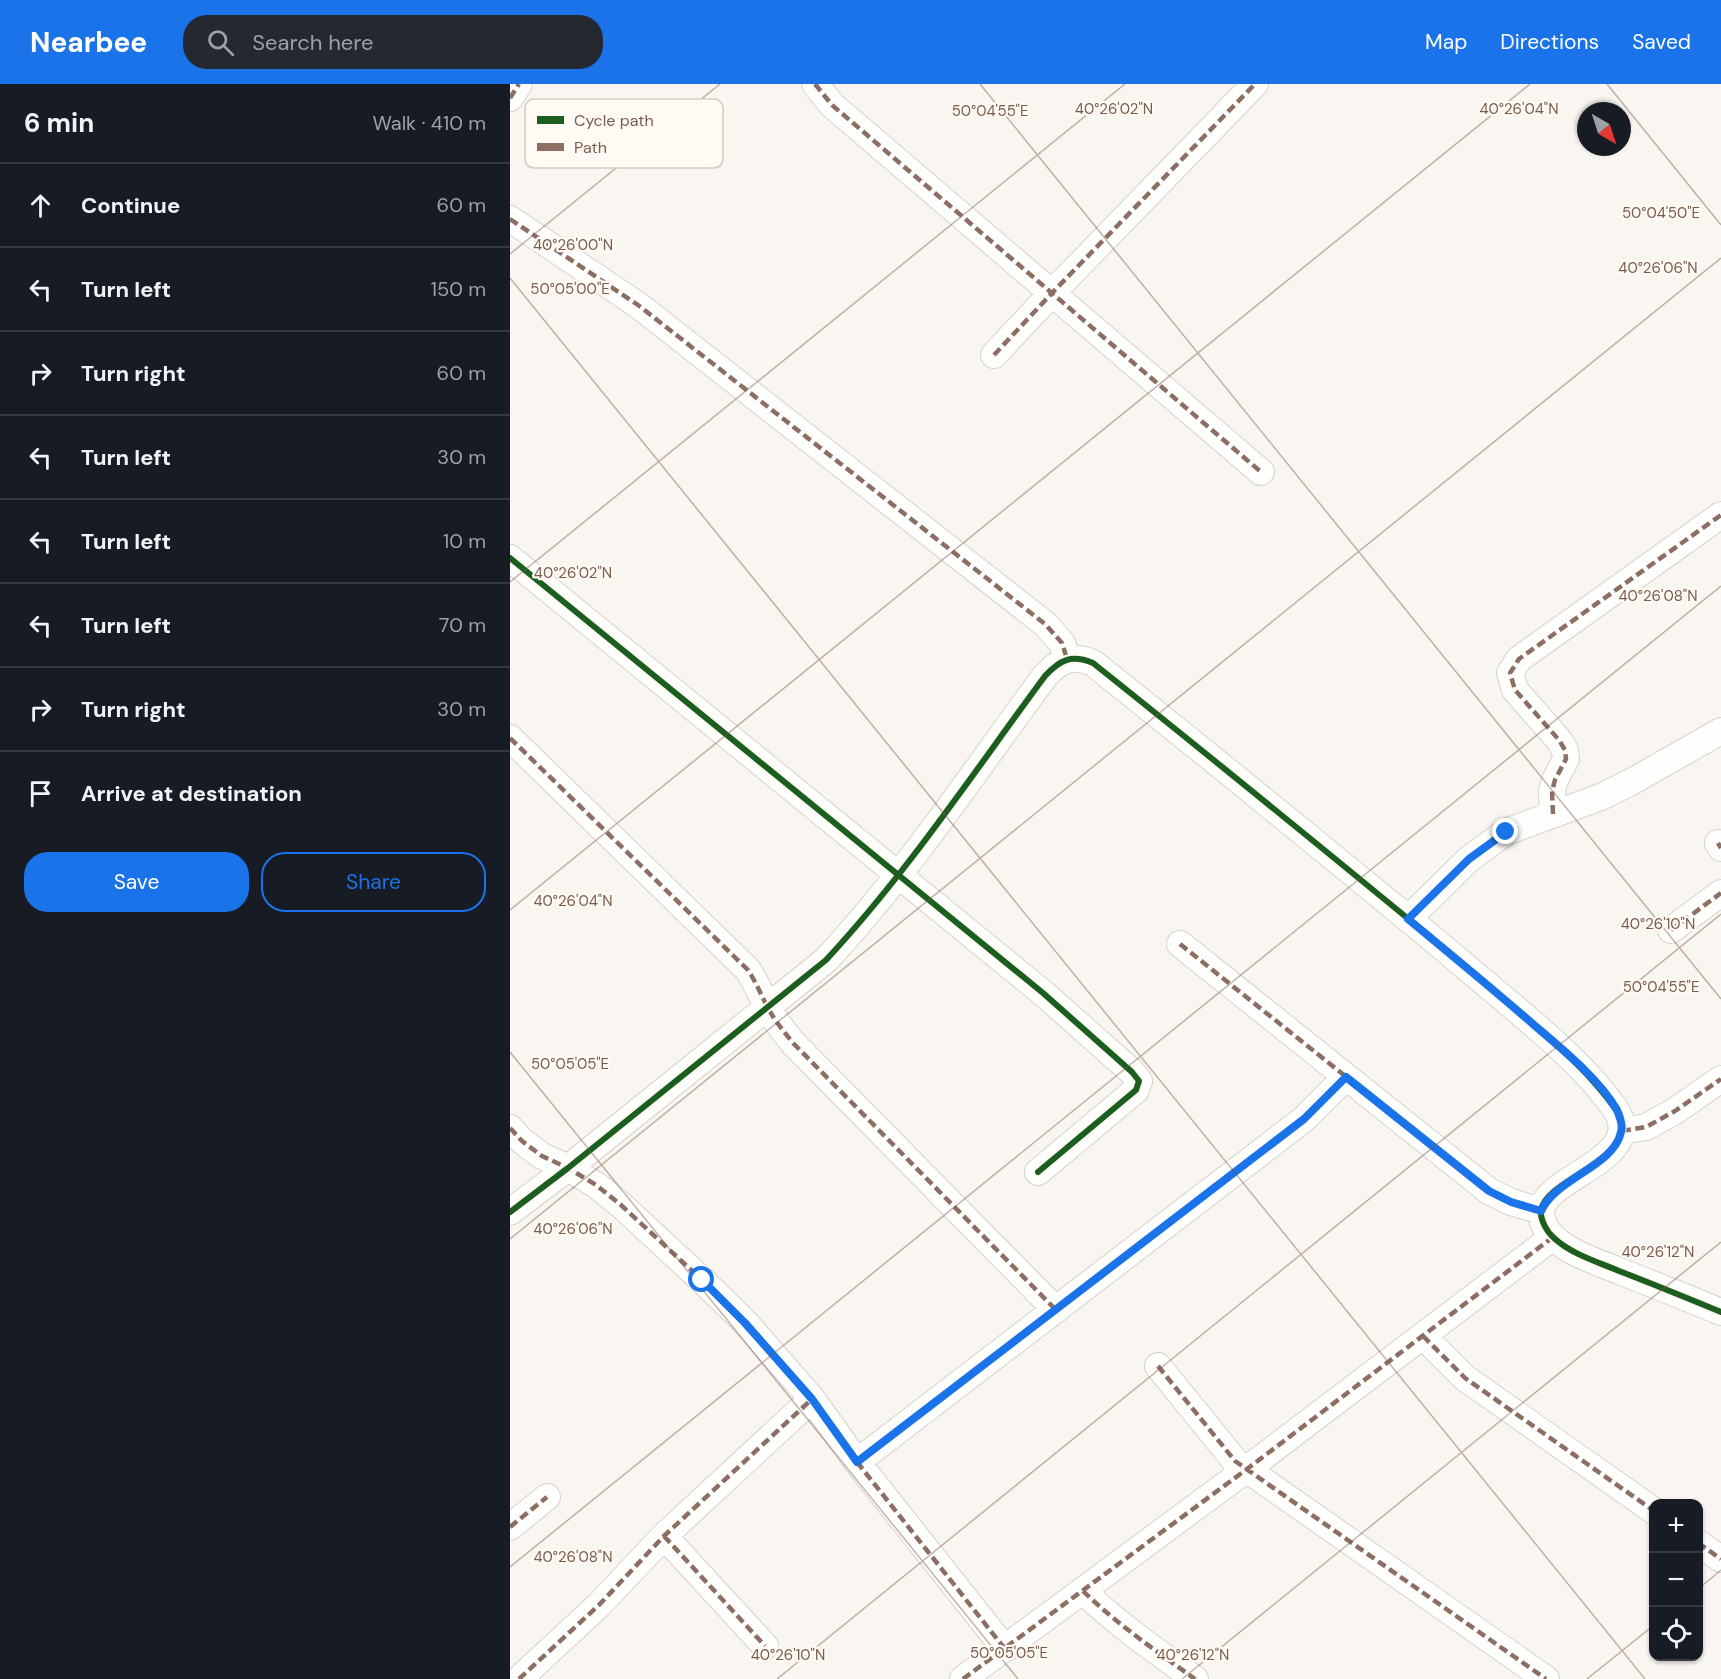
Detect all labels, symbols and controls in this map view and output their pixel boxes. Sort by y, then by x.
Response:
search box [183,15,603,69]
text: Nearbee [30,24,147,61]
icon: search [204,26,237,59]
text: Search here [252,28,374,57]
text: Map [1425,28,1467,56]
text: Directions [1500,28,1599,56]
text: Saved [1632,28,1691,56]
legend [525,99,723,168]
text: 40°26'02"N [1075,99,1153,119]
text: 40°26'04"N [1479,99,1559,119]
text: 50°04'55"E [952,101,1028,121]
north arrow [1577,102,1631,156]
text: 6 min [24,106,94,140]
text: Walk · 410 m [372,110,486,136]
text: Cycle path [574,110,654,131]
text: Path [574,137,607,158]
icon: ahead [24,189,57,222]
text: Continue [81,191,180,220]
text: 60 m [437,192,486,218]
text: 50°04'50"E [1622,203,1700,223]
text: 40°26'00"N [533,235,613,255]
text: 40°26'06"N [1618,258,1698,278]
icon: left [24,273,57,306]
text: Turn left [81,275,171,304]
text: 150 m [431,276,486,302]
text: 50°05'00"E [530,279,610,299]
icon: right [24,357,57,390]
text: Turn right [81,359,186,388]
text: 60 m [437,360,486,386]
icon: left [24,441,57,474]
text: Turn left [81,443,171,472]
text: 30 m [437,444,486,470]
icon: left [24,525,57,558]
text: Turn left [81,527,171,556]
text: 10 m [443,528,486,554]
text: 40°26'02"N [534,563,612,583]
text: 40°26'08"N [1618,586,1698,606]
icon: left [24,609,57,642]
text: Turn left [81,611,171,640]
text: 70 m [439,612,486,638]
icon: right [24,693,57,726]
text: Turn right [81,695,186,724]
text: 30 m [437,696,486,722]
icon: arrive [24,777,57,810]
text: Arrive at destination [81,779,302,808]
route end [1492,818,1518,844]
button: Save [24,852,249,912]
button: Share [261,852,486,912]
text: 40°26'04"N [533,891,613,911]
text: 40°26'10"N [1621,914,1695,934]
text: 50°04'55"E [1623,977,1699,997]
text: 50°05'05"E [531,1054,609,1074]
text: 40°26'06"N [533,1219,613,1239]
text: 40°26'12"N [1621,1242,1695,1262]
route start [688,1266,714,1292]
map controls [1649,1499,1703,1661]
button: + [1649,1499,1703,1553]
text: 40°26'08"N [533,1547,613,1567]
button: − [1649,1553,1703,1607]
button: locate [1649,1607,1703,1661]
text: 50°05'05"E [970,1643,1048,1663]
text: 40°26'10"N [751,1645,825,1665]
text: 40°26'12"N [1156,1645,1230,1665]

